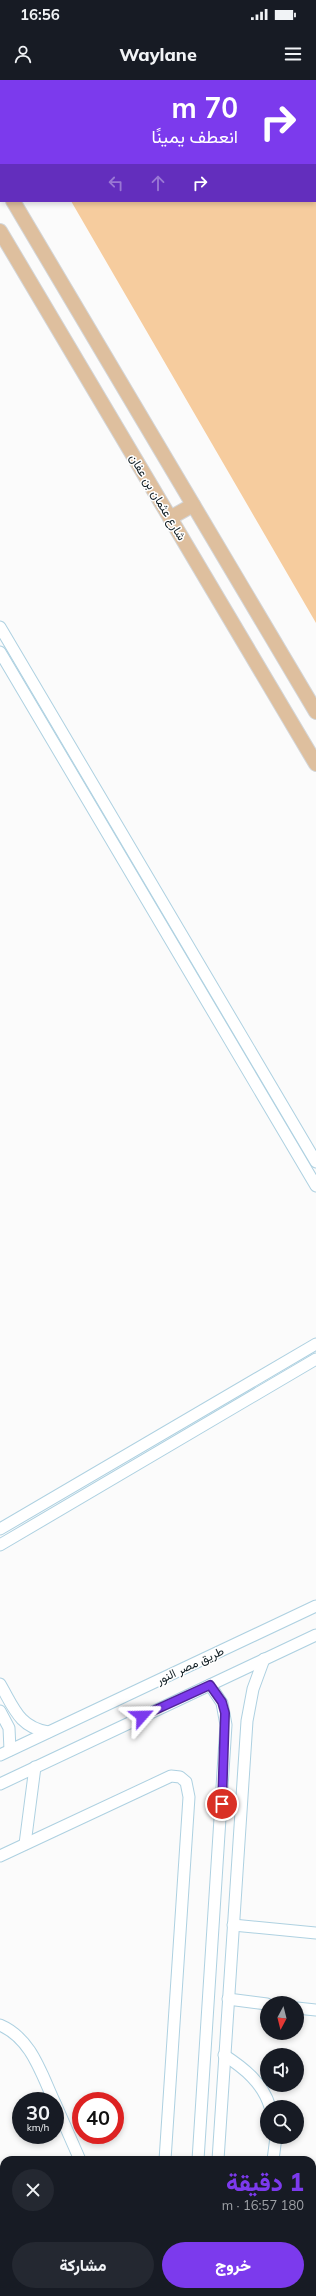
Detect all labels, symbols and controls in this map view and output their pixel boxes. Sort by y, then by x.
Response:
text: 16:56 [20,5,60,24]
icon: person [12,43,34,65]
text: Waylane [119,43,197,66]
icon: menu [282,43,304,65]
text: 70 m [172,90,238,125]
icon: right [252,96,304,148]
text: انعطف يمينًا [152,125,238,148]
icon: left [105,172,127,194]
icon: ahead [147,172,169,194]
icon: right [189,172,211,194]
street label: شارع عثمان بن عفان [125,451,190,544]
street label: طريق مصر النور [153,1643,227,1689]
position arrow [121,1695,163,1737]
pin [205,1787,239,1821]
icon: arrive [211,1793,233,1815]
north arrow [260,1996,304,2040]
map controls [260,1996,304,2144]
button: sound [260,2048,304,2092]
speed limit sign: 40 [72,2092,124,2144]
text: 30 [26,2100,50,2125]
button: search [260,2100,304,2144]
text: km/h [27,2121,49,2134]
text: 1 دقيقة [226,2167,304,2197]
button: close [12,2169,54,2211]
text: 180 m · 16:57 [222,2197,304,2213]
button: مشاركة [12,2242,154,2288]
button: خروج [162,2242,304,2288]

